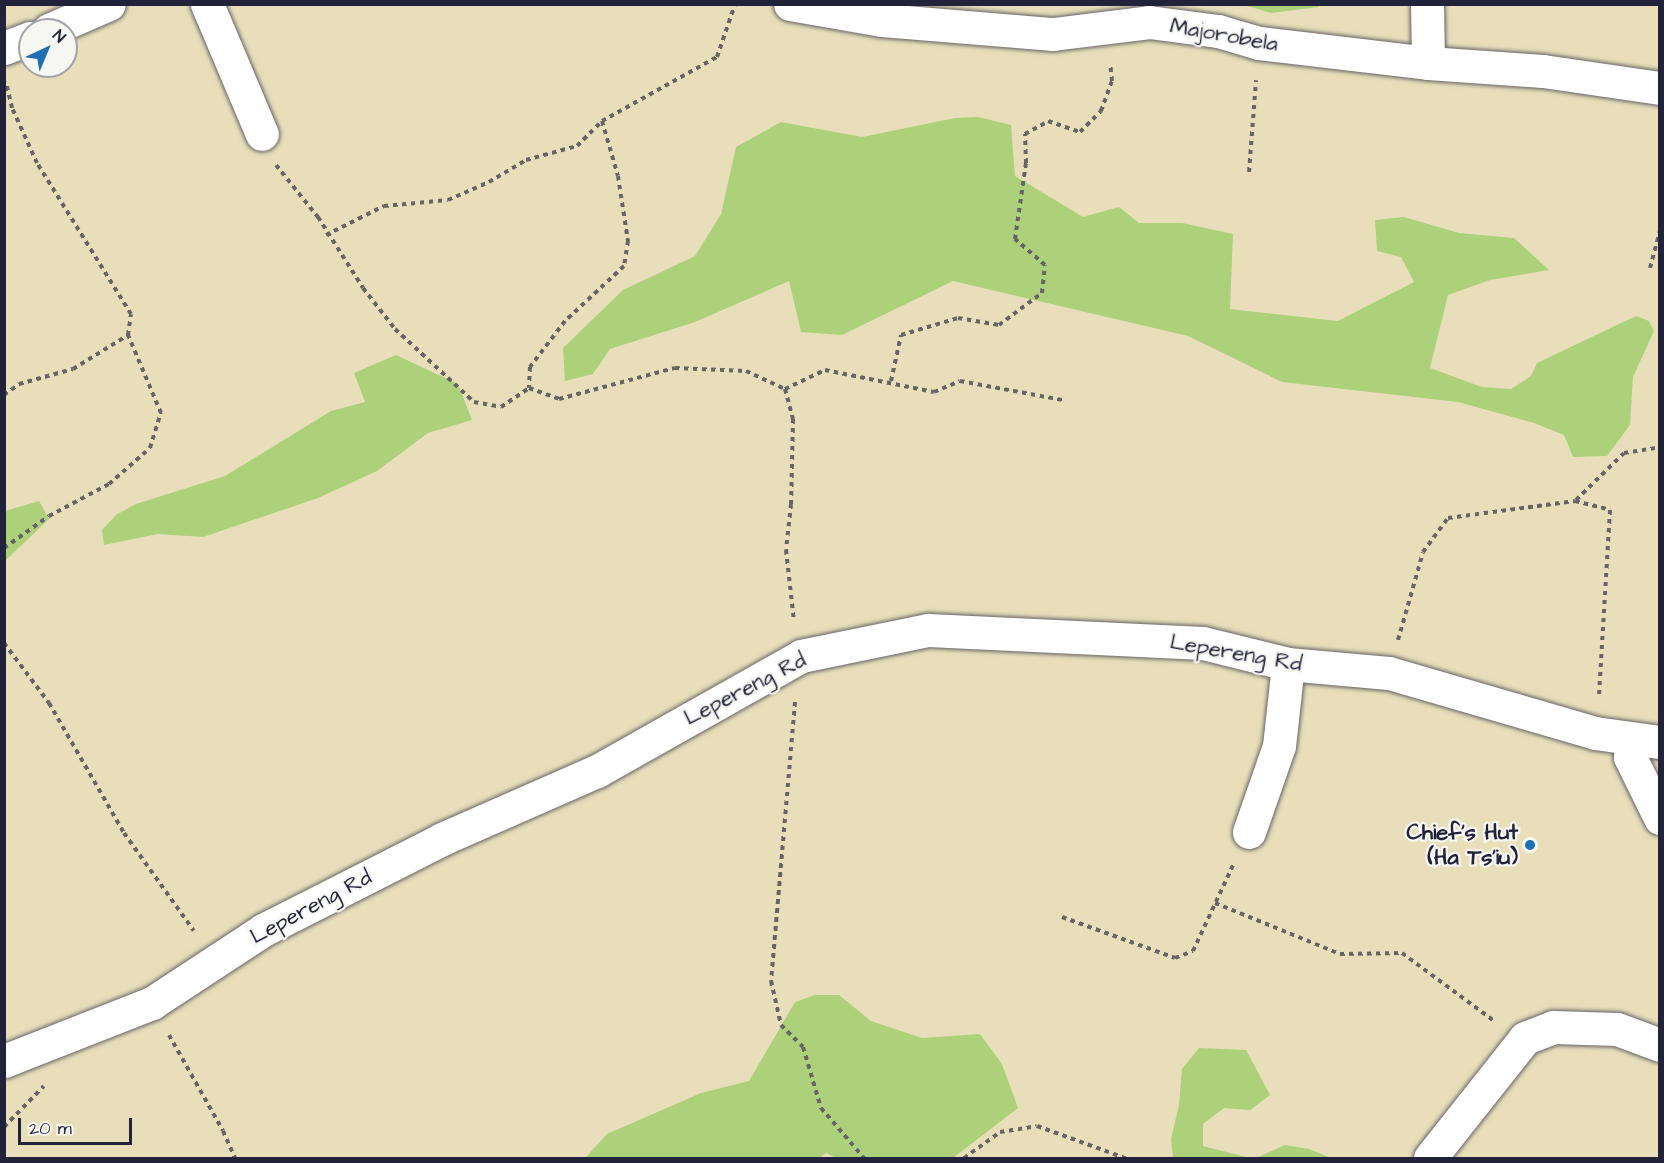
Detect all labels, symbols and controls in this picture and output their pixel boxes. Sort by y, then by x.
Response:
street label: Majorobela [1168,13,1280,57]
north arrow [18,18,78,78]
text: N [48,25,70,48]
street label: Lepereng Rd [1168,628,1304,678]
street label: Lepereng Rd [680,647,810,731]
place label: Chief's Hut (Ha Ts'iu) [1406,819,1518,870]
marker: Chief's Hut (Ha Ts'iu) [1523,838,1537,852]
street label: Lepereng Rd [246,864,376,950]
scale bar [21,1106,135,1144]
text: 20 m [29,1116,72,1141]

